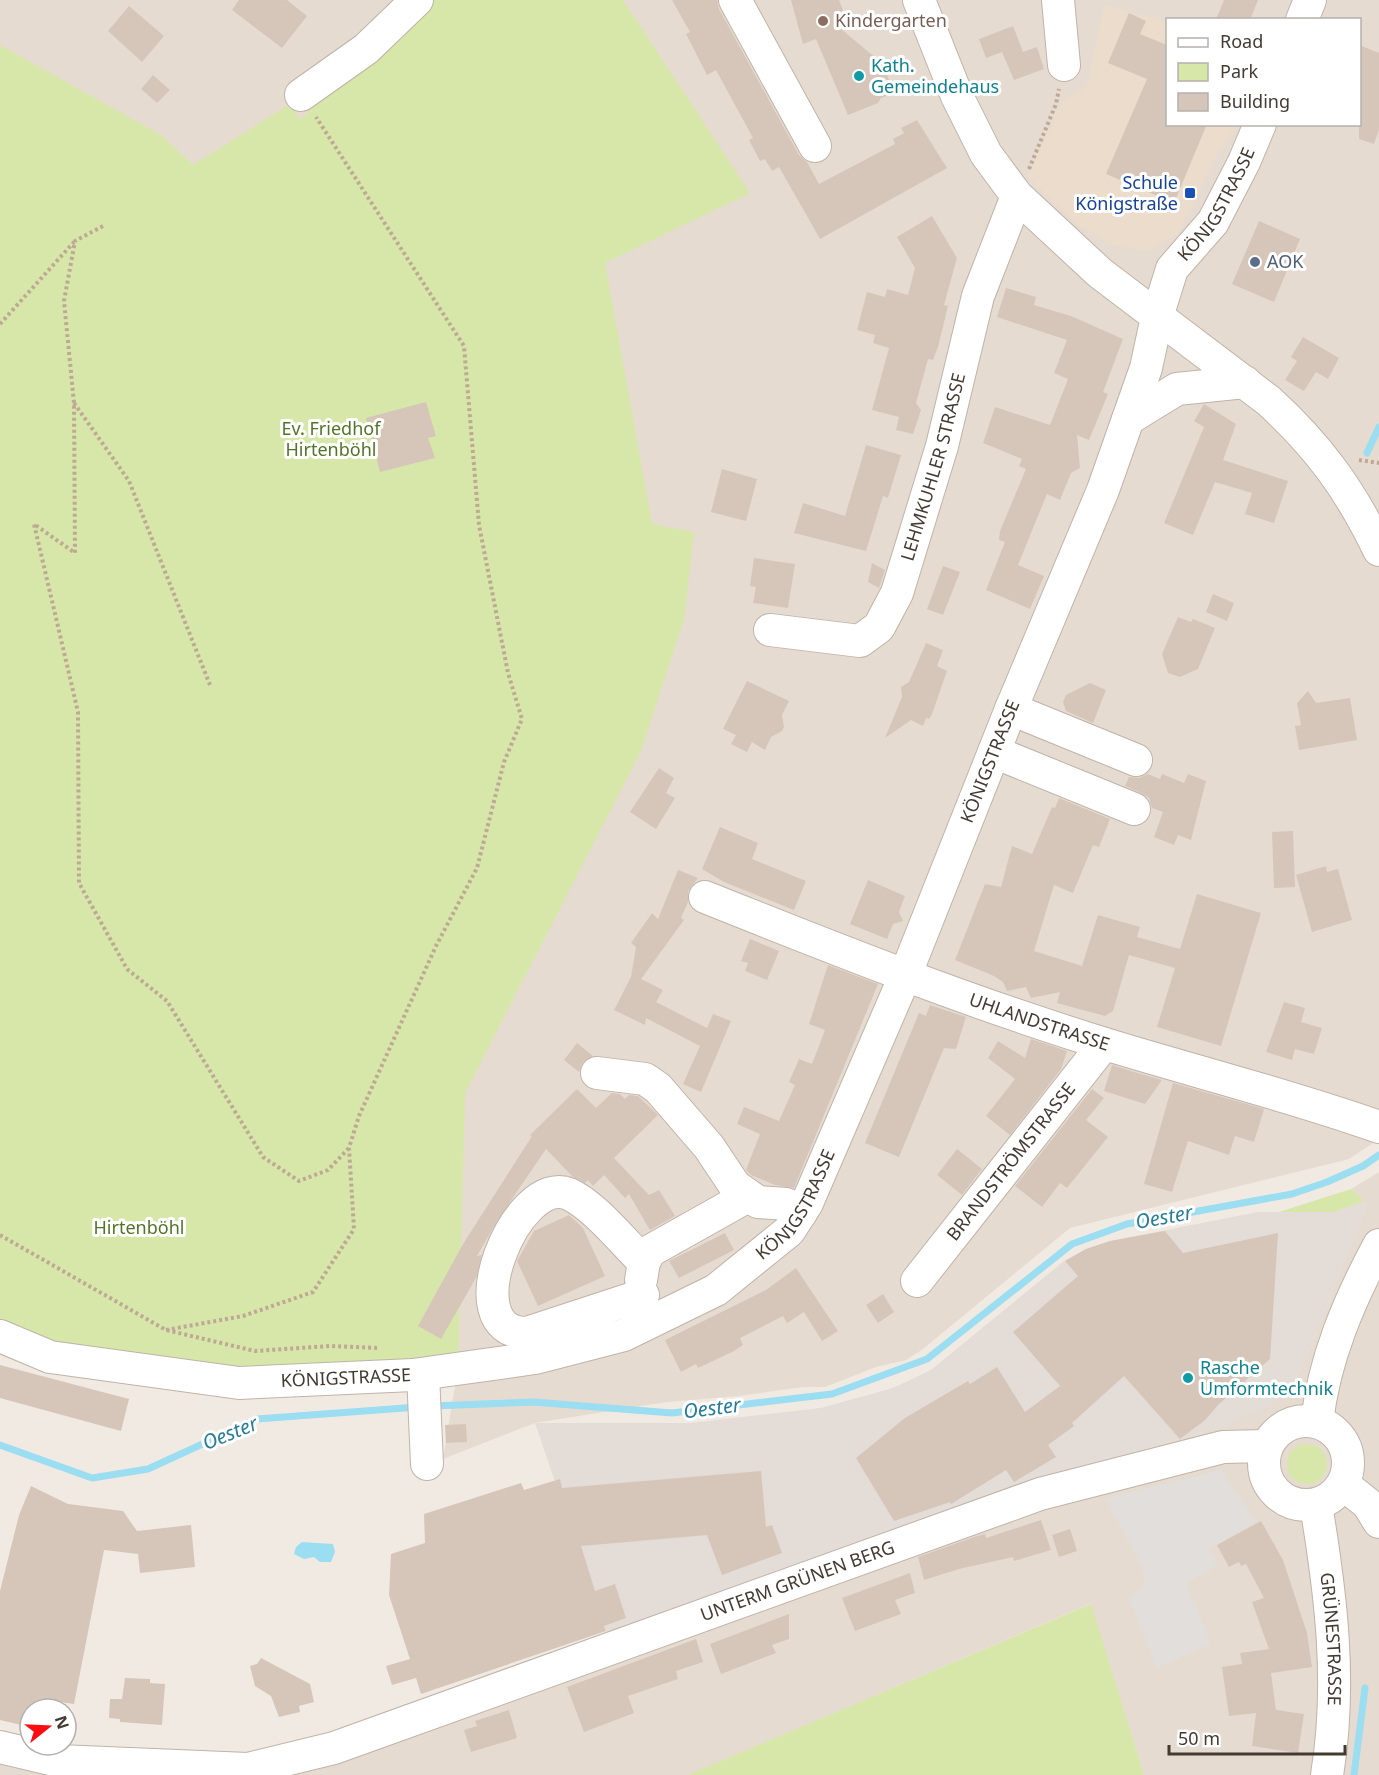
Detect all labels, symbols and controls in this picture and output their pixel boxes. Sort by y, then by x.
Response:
place label: Kindergarten [835,8,947,32]
marker: Kindergarten [816,14,830,28]
legend [1166,18,1361,126]
text: Road [1220,29,1263,53]
place label: Kath. Gemeindehaus [871,53,999,98]
text: Park [1220,59,1258,83]
marker: Kath. Gemeindehaus [852,69,866,83]
text: Building [1220,89,1290,113]
street label: KÖNIGSTRASSE [1172,144,1260,266]
place label: Schule Königstraße [1075,170,1178,215]
marker: Schule Königstraße [1183,186,1197,200]
place label: AOK [1267,249,1304,273]
marker: AOK [1248,255,1262,269]
street label: LEHMKUHLER STRASSE [895,370,970,564]
park label: Ev. Friedhof Hirtenböhl [282,416,381,461]
street label: KÖNIGSTRASSE [954,696,1025,826]
street label: UHLANDSTRASSE [966,987,1113,1056]
street label: BRANDSTRÖMSTRASSE [941,1077,1080,1245]
street label: KÖNIGSTRASSE [750,1145,840,1264]
water label: Oester [1133,1198,1196,1235]
park label: Hirtenböhl [94,1215,184,1239]
place label: Rasche Umformtechnik [1200,1355,1334,1400]
street label: KÖNIGSTRASSE [280,1362,411,1392]
marker: Rasche Umformtechnik [1181,1371,1195,1385]
water label: Oester [682,1390,743,1424]
water label: Oester [198,1409,263,1456]
street label: UNTERM GRÜNEN BERG [697,1534,898,1626]
street label: GRÜNESTRASSE [1315,1571,1347,1706]
north arrow [18,1697,78,1757]
text: N [50,1713,75,1732]
scale bar [1169,1718,1344,1756]
text: 50 m [1178,1726,1220,1750]

